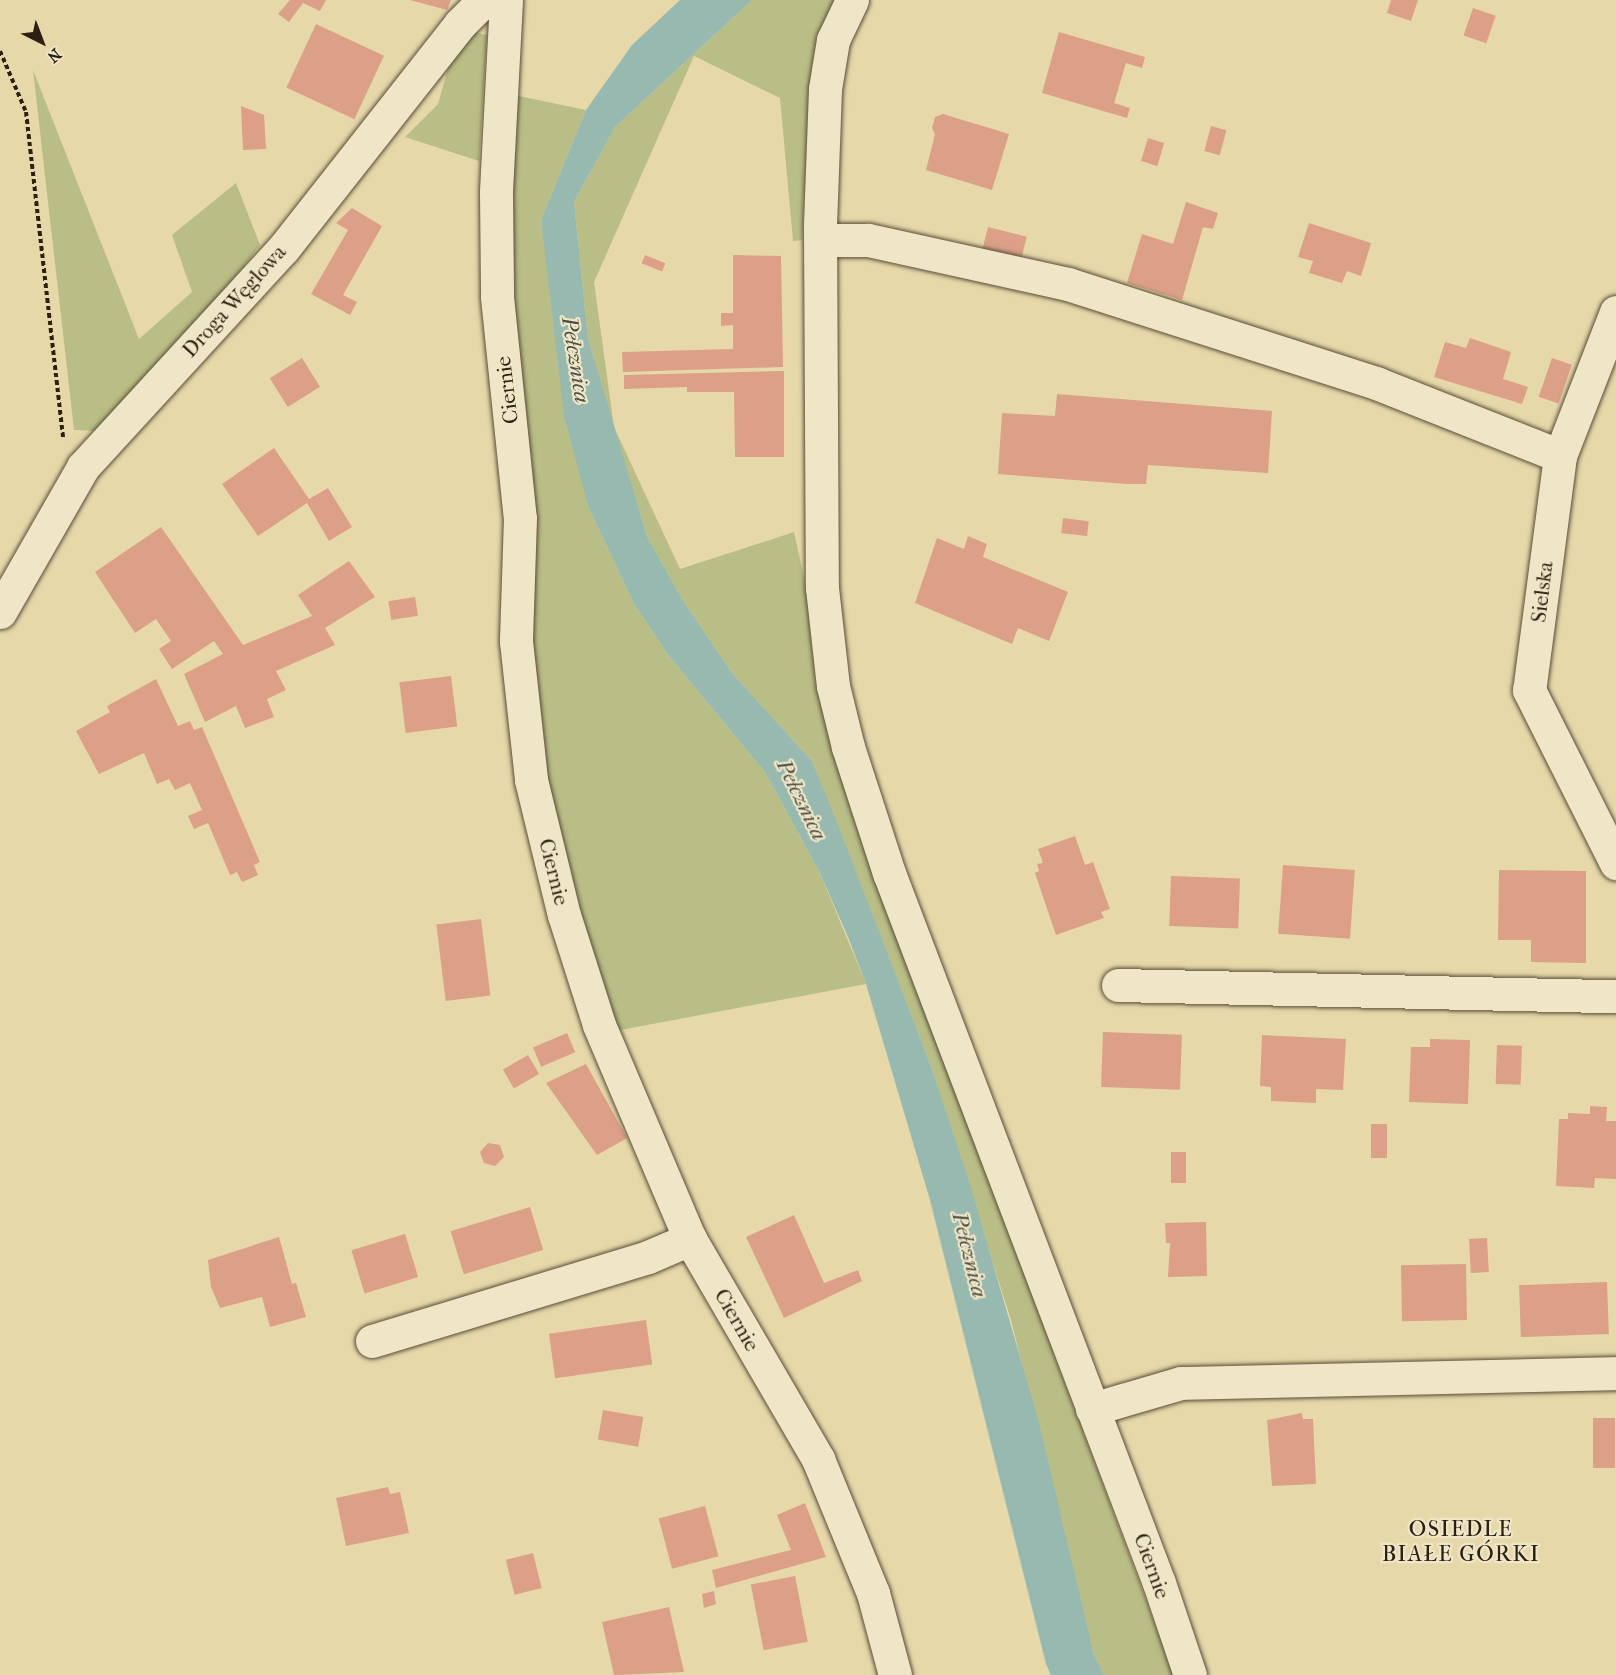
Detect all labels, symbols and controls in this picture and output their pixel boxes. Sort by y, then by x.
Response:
north arrow [12,12,72,72]
text: N [44,45,65,67]
street label: Droga Węglowa [177,240,291,362]
water label: Pełcznica [555,315,595,405]
street label: Ciernie [490,355,524,425]
street label: Sielska [1526,560,1558,624]
water label: Pełcznica [770,755,832,845]
street label: Ciernie [534,836,574,908]
water label: Pełcznica [946,1210,992,1300]
street label: Ciernie [709,1284,765,1356]
district label: OSIEDLE BIAŁE GÓRKI [1382,1516,1540,1568]
street label: Ciernie [1129,1530,1175,1602]

